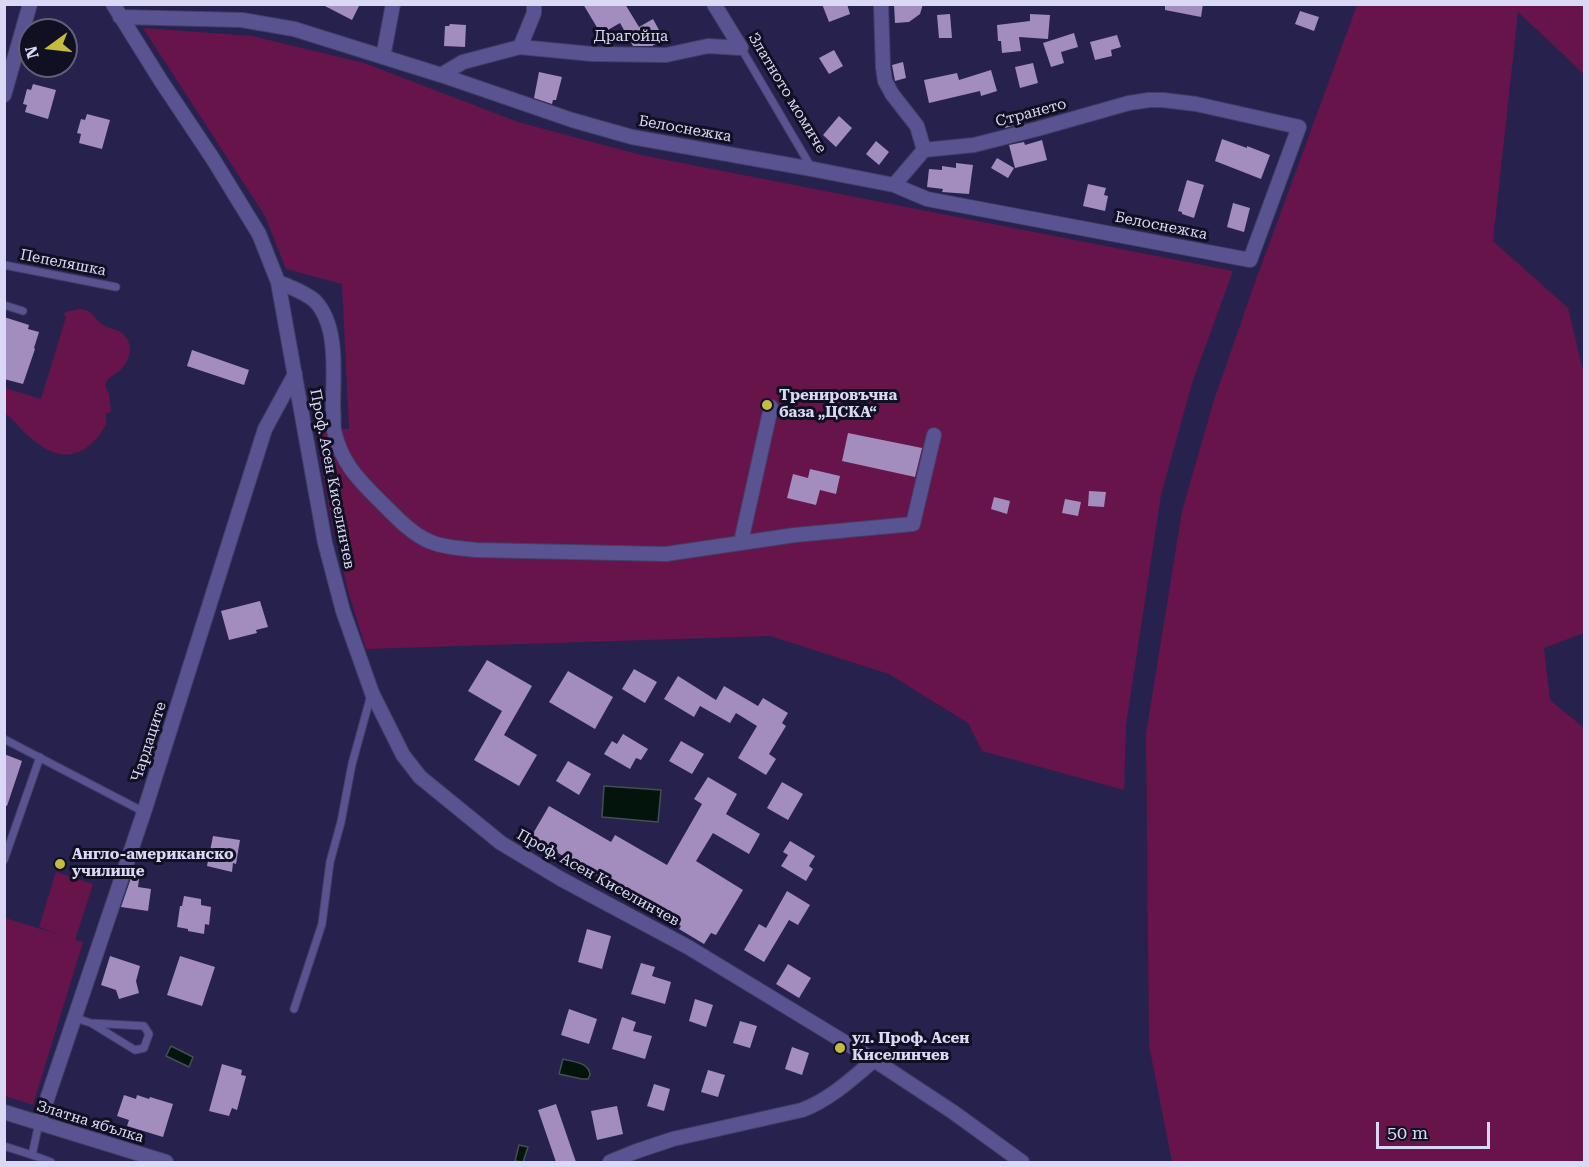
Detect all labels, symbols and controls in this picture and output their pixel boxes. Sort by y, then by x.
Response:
north arrow [18,18,78,78]
street label: Драгойца [594,28,668,46]
street label: Златното момиче [744,29,830,157]
text: N [21,44,43,61]
street label: Странето [994,95,1068,131]
street label: Белоснежка [637,112,733,146]
street label: Белоснежка [1113,208,1209,244]
street label: Пепеляшка [19,246,107,280]
street label: Проф. Асен Киселинчев [306,387,358,571]
place label: Тренировъчна база „ЦСКА“ [779,387,897,422]
marker: Тренировъчна база „ЦСКА“ [760,398,774,412]
street label: Чардаците [128,700,170,784]
street label: Проф. Асен Киселинчев [514,826,682,930]
place label: Англо-американско училище [72,846,234,881]
marker: Англо-американско училище [53,857,67,871]
place label: ул. Проф. Асен Киселинчев [852,1030,969,1065]
marker: ул. Проф. Асен Киселинчев [833,1041,847,1055]
street label: Златна ябълка [34,1097,146,1147]
scale bar [1379,1110,1493,1148]
text: 50 m [1387,1122,1428,1143]

